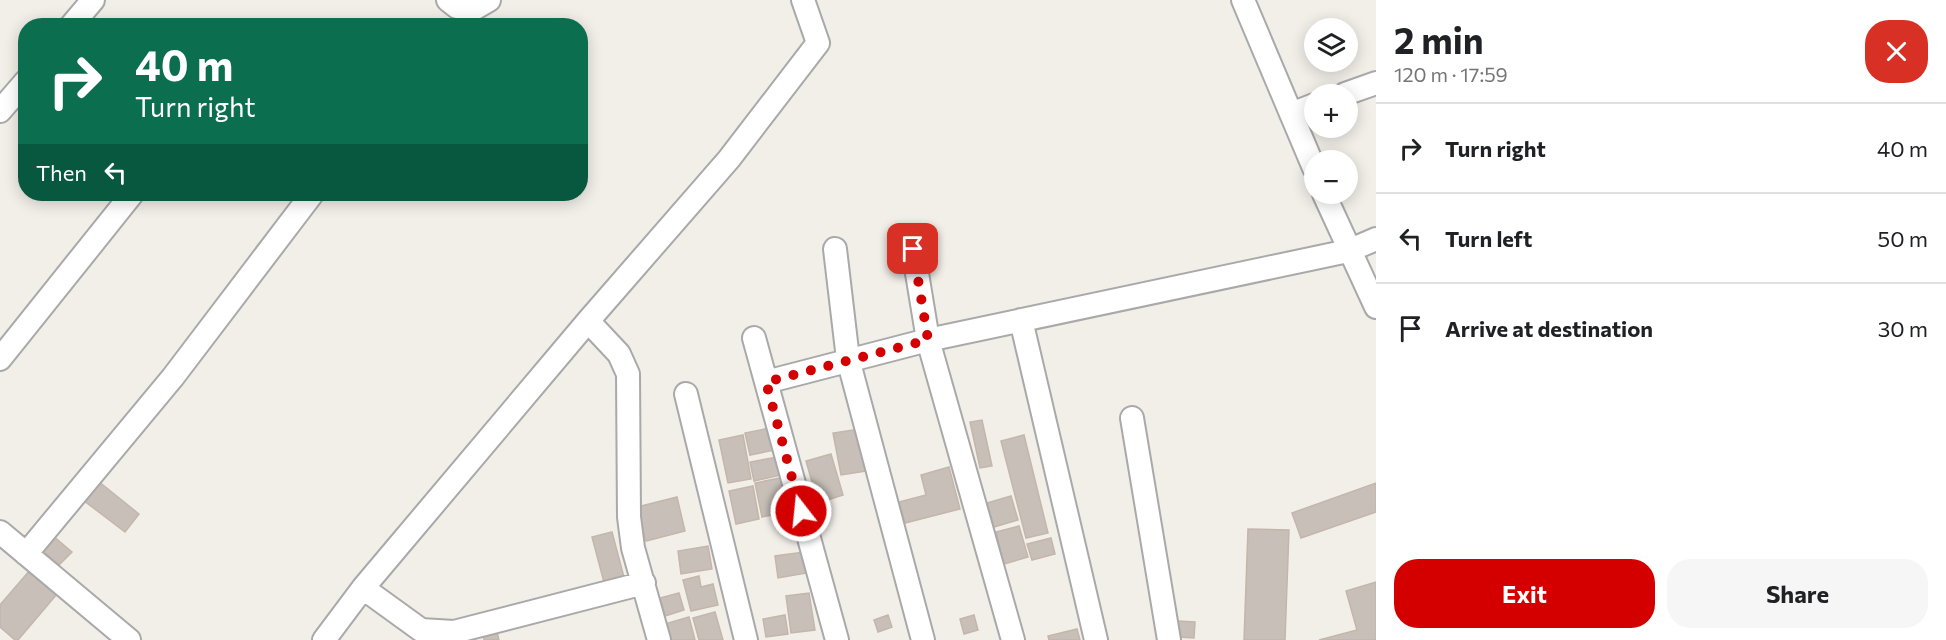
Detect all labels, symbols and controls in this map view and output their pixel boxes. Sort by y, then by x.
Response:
text: 2 min [1394,17,1484,61]
map controls [1304,18,1358,204]
button: layers [1304,18,1358,72]
button: close [1865,20,1928,83]
text: 40 m [135,38,233,90]
icon: right [36,42,114,120]
text: 120 m · 17:59 [1394,62,1508,86]
button: + [1304,84,1358,138]
text: Turn right [135,90,255,123]
icon: right [1394,132,1427,165]
text: Turn right [1445,135,1546,162]
text: 40 m [1877,135,1928,162]
button: − [1304,150,1358,204]
icon: left [99,156,132,189]
text: Then [36,159,87,186]
icon: left [1394,222,1427,255]
pin [887,223,938,274]
text: Turn left [1445,225,1532,252]
text: 50 m [1878,225,1928,252]
icon: arrive [896,232,929,265]
icon: arrive [1394,312,1427,345]
text: Arrive at destination [1445,315,1653,342]
text: 30 m [1878,315,1928,342]
position arrow [769,479,833,543]
button: Exit [1394,559,1655,628]
button: Share [1667,559,1928,628]

